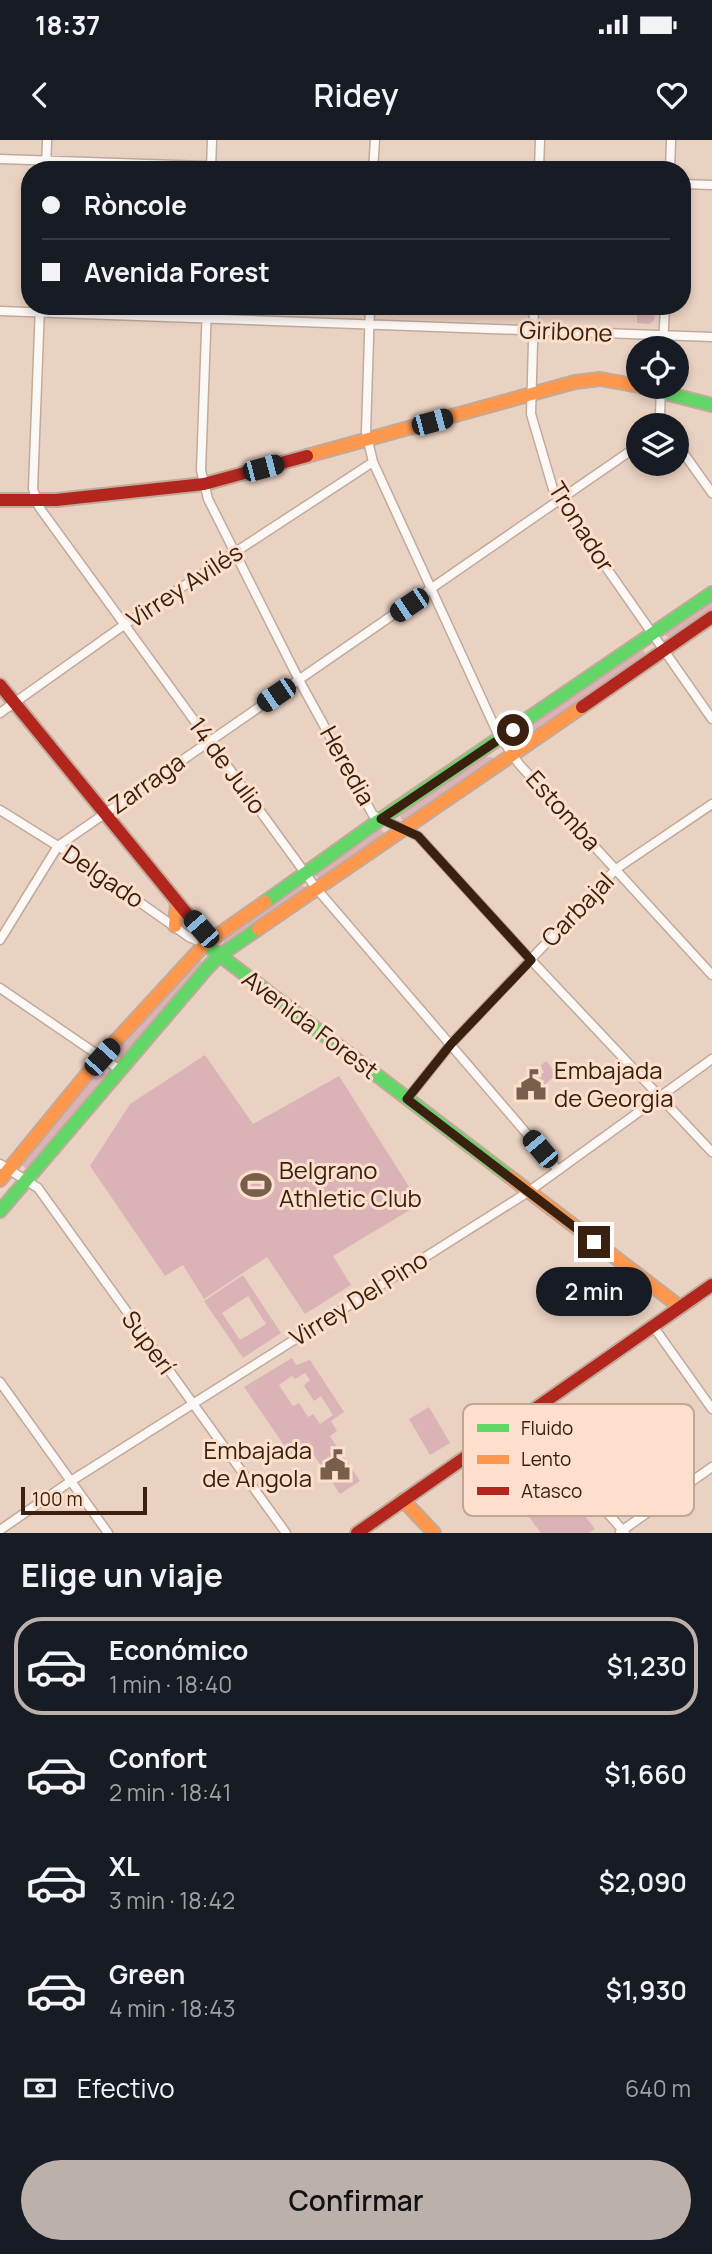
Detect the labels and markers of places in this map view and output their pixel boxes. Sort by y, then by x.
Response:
place label: Embajada de Georgia [554,1053,674,1114]
public building icon: Embajada de Georgia [514,1068,548,1102]
place label: Belgrano Athletic Club [279,1153,422,1214]
sports icon: Belgrano Athletic Club [239,1168,273,1202]
place label: Embajada de Angola [202,1433,312,1494]
public building icon: Embajada de Angola [318,1448,352,1482]

